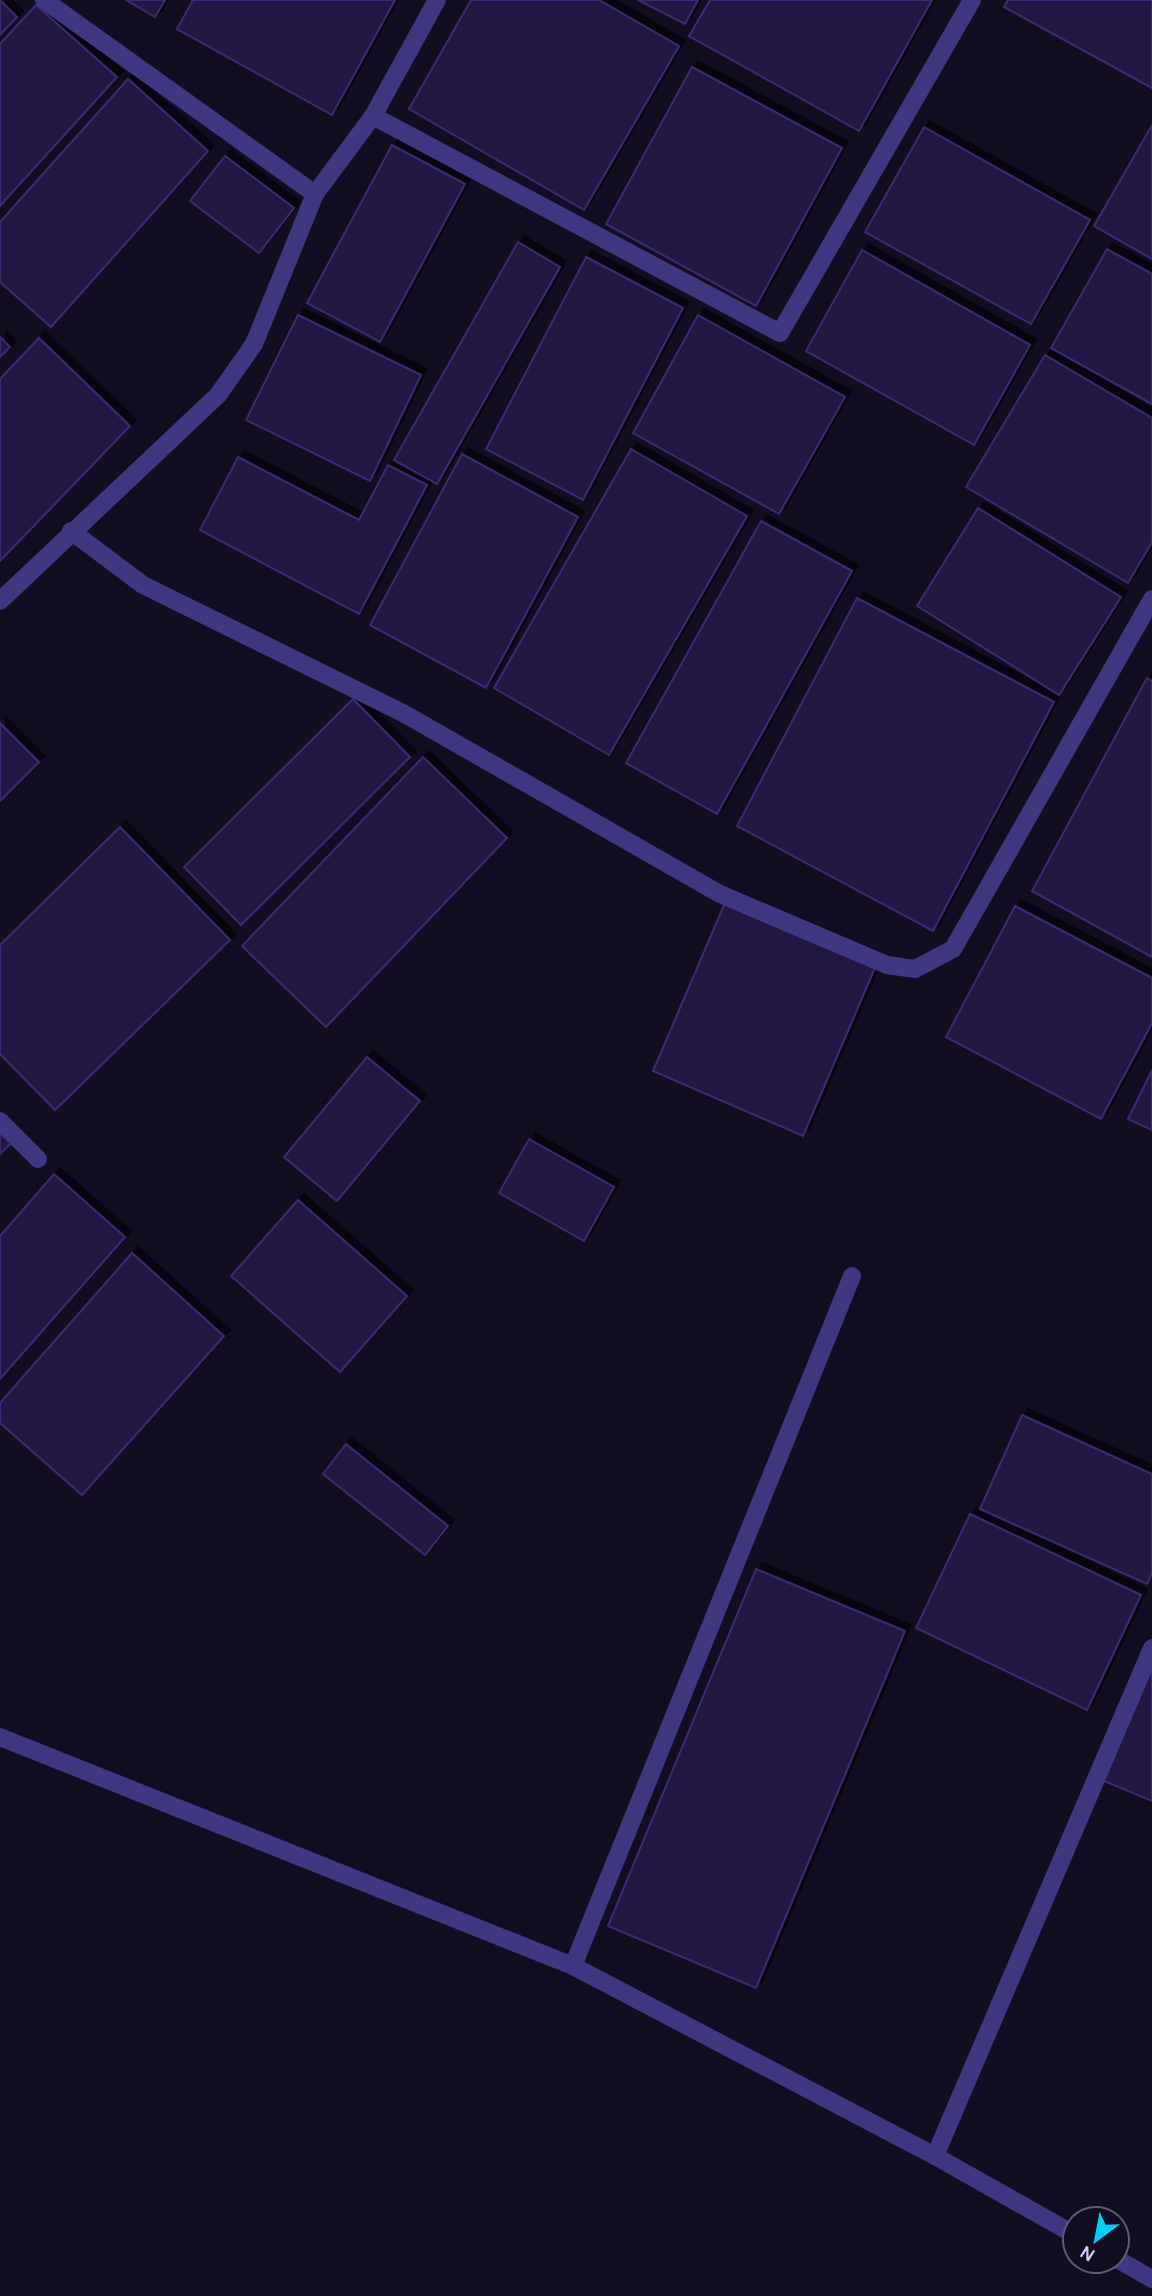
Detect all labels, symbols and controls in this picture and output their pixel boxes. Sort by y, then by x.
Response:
north arrow [1061,2205,1131,2275]
text: N [1076,2241,1099,2267]

